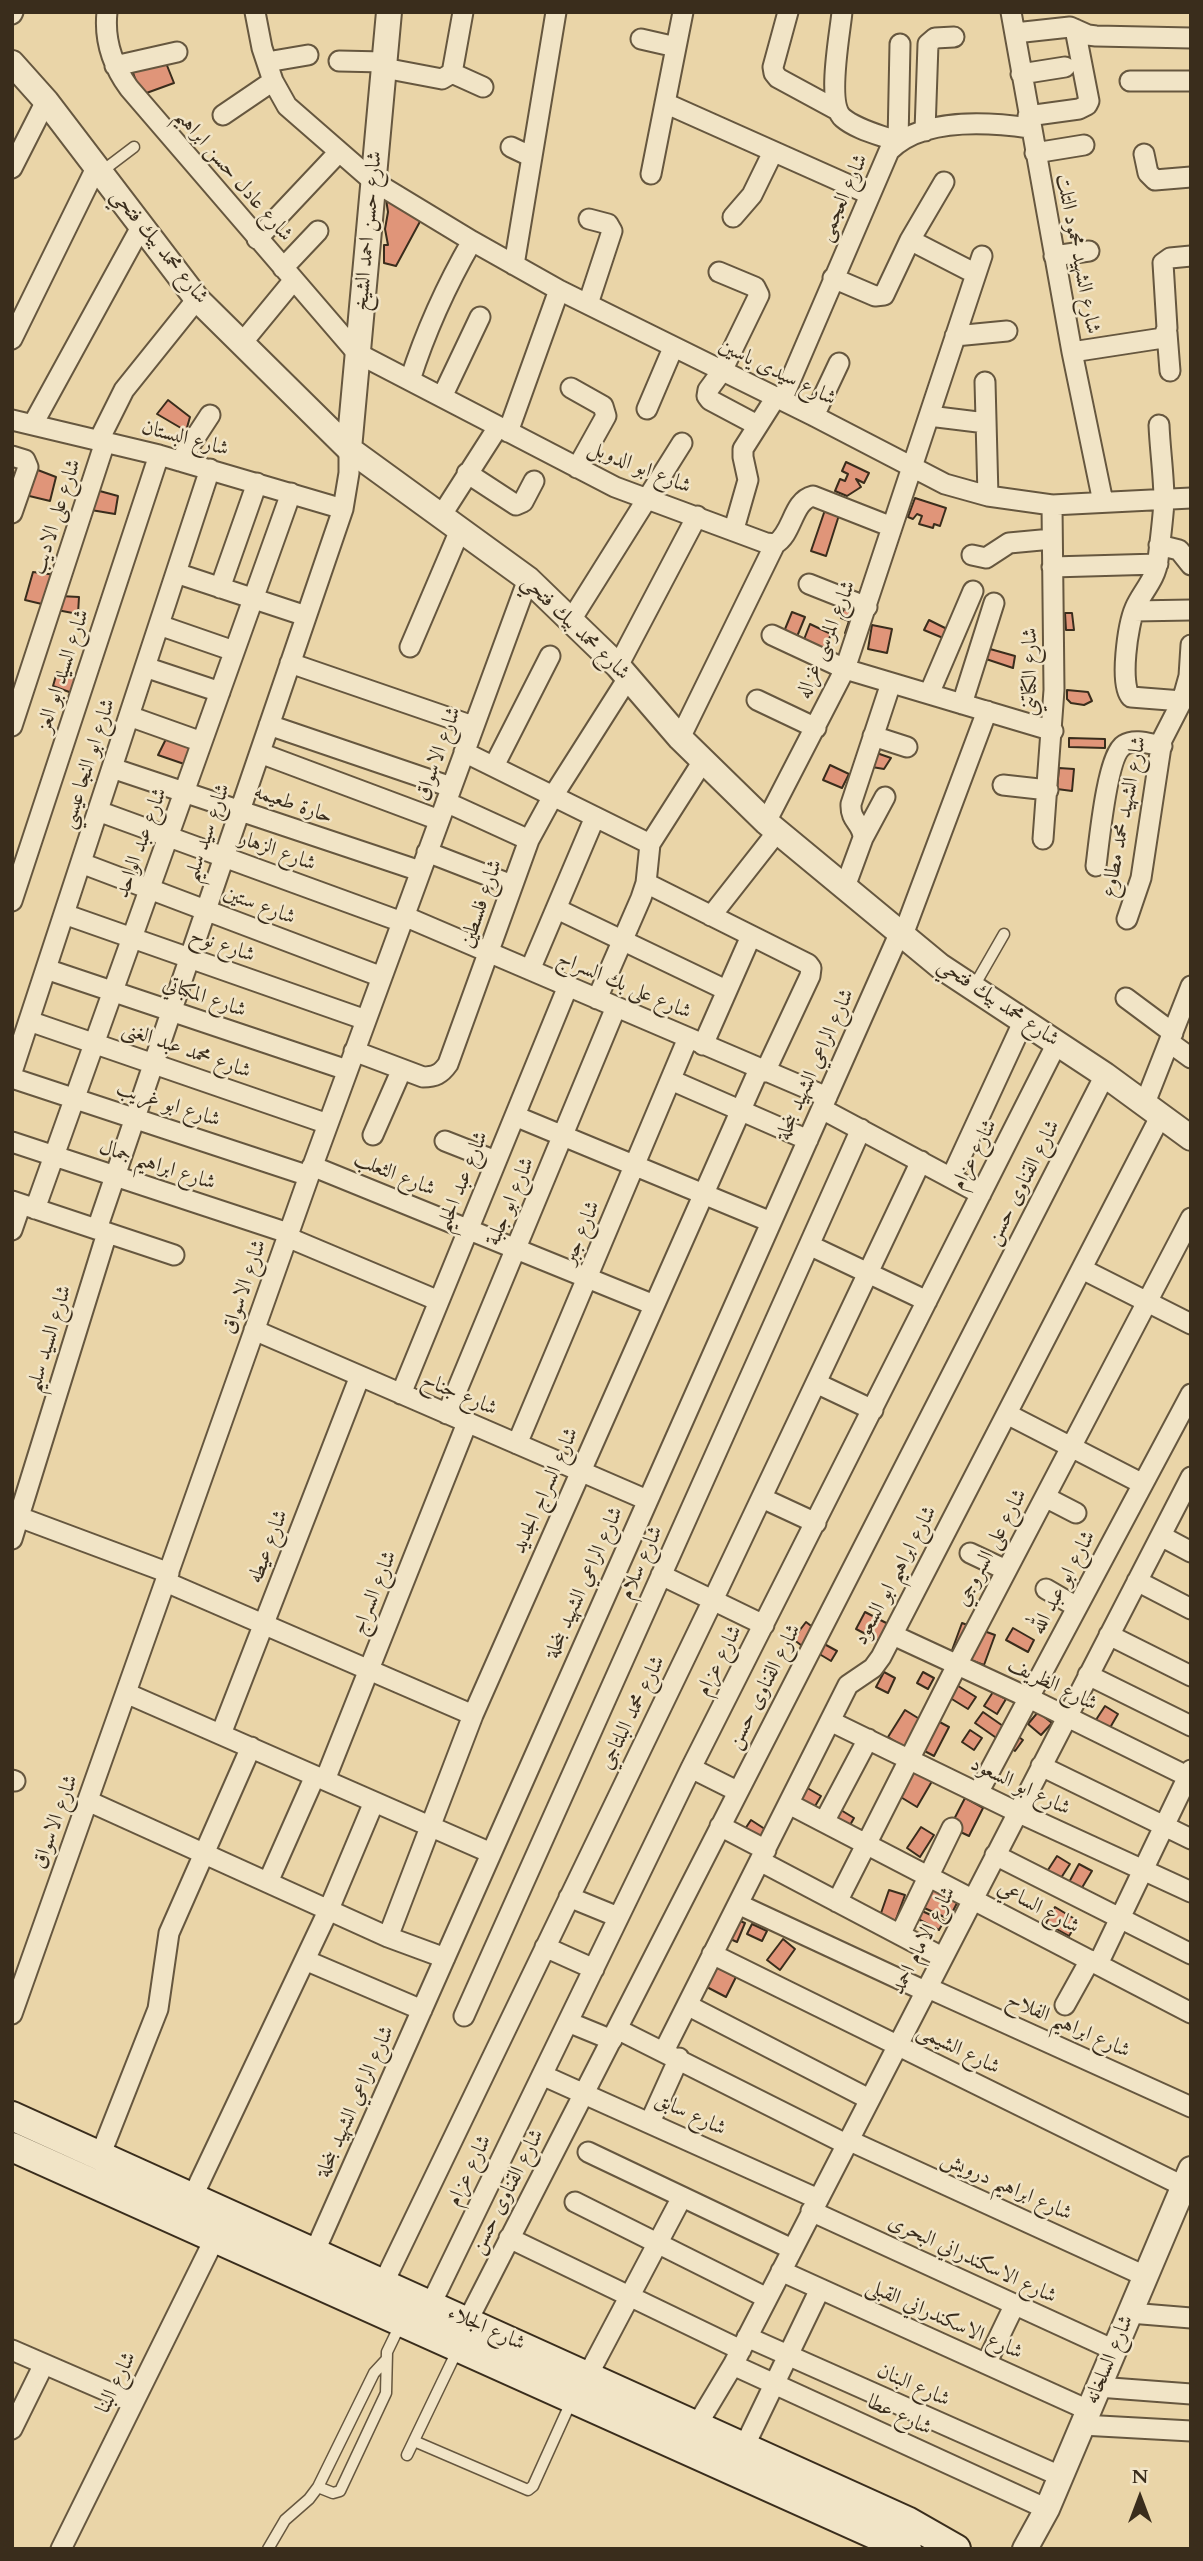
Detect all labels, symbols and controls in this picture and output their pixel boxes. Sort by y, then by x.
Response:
street label: شارع عادل حسن ابراهيم [169,105,297,247]
street label: شارع حسن احمد الشيخ [349,150,389,312]
street label: شارع العجمى [814,150,874,246]
street label: شارع الشهيد محمود التلت [1049,172,1105,336]
street label: شارع محمد بيك فتحي [105,184,213,310]
street label: شارع سيدى ياسين [714,334,840,412]
street label: شارع البستان [139,415,231,463]
street label: شارع ابو الدوبل [584,436,694,500]
street label: شارع على الاديب [27,456,87,578]
street label: شارع محمد بيك فتحي [516,570,634,686]
street label: شارع المرسى غزاله [792,577,862,703]
street label: شارع السيد ابو العز [32,606,96,736]
street label: شارع الكتاتني [1018,628,1044,716]
street label: شارع ابو النجا عيسي [56,696,122,832]
street label: شارع الاسواق [410,704,468,804]
street label: شارع الشهيد محمد مطاوع [1097,734,1153,900]
street label: شارع سيد سليم [179,780,237,886]
street label: حارة طعيمه [250,780,336,830]
street label: شارع عبد الواحد [110,784,174,902]
street label: شارع الزهار [235,826,319,878]
street label: شارع فلسطين [455,856,509,952]
street label: شارع ستين [219,881,299,931]
street label: شارع نوح [186,923,258,969]
street label: شارع على بك السراج [553,946,695,1026]
street label: شارع محمد بيك فتحي [933,953,1063,1053]
street label: شارع المكباتي [159,972,249,1024]
street label: شارع الراعي الشهيد بنحلة [771,985,861,1145]
street label: شارع محمد عبد الغنى [118,1017,254,1085]
street label: شارع ابو غريب [113,1076,223,1134]
street label: شارع عزام [947,1115,1003,1195]
street label: شارع القناوى حسن [982,1116,1066,1250]
street label: شارع عبد الحليم [431,1128,495,1236]
street label: شارع ابراهيم جمال [96,1135,218,1197]
street label: شارع الثعلب [349,1147,439,1203]
street label: شارع ابو جلبة [481,1154,541,1250]
street label: شارع جبر [557,1198,607,1268]
street label: شارع الاسواق [217,1236,273,1338]
street label: شارع السيد سليم [22,1282,78,1396]
street label: شارع جناح [417,1368,501,1422]
street label: شارع السراج الجديد [507,1424,585,1558]
street label: شارع على السروجي [951,1485,1033,1611]
street label: شارع ابراهيم ابو السعود [849,1502,943,1650]
street label: شارع الراعي الشهيد بنحلة [540,1503,630,1663]
street label: شارع عيطه [243,1507,295,1587]
street label: شارع سلام [615,1522,669,1604]
street label: شارع ابو عبد الله [1026,1527,1102,1639]
street label: شارع السراج [347,1547,403,1639]
street label: شارع القناوى حسن [723,1620,807,1754]
street label: شارع عزام [692,1621,748,1701]
street label: شارع محمد البلتاجي [595,1652,671,1774]
street label: شارع الظريف [1003,1652,1101,1718]
street label: شارع ابو السعود [966,1752,1074,1822]
street label: شارع الاسواق [27,1772,85,1872]
street label: شارع الساعي [993,1876,1083,1940]
street label: شارع الامام احمد [886,1883,962,1999]
street label: شارع ابراهيم الفلاح [1002,1988,1134,2064]
street label: شارع الشيمى [912,2019,1004,2081]
street label: شارع الراعي الشهيد بنحلة [311,2022,401,2182]
street label: شارع سابق [650,2088,730,2142]
street label: شارع القناوى حسن [466,2125,550,2259]
street label: شارع عزام [442,2131,498,2211]
street label: شارع ابراهيم درويش [937,2147,1075,2227]
street label: شارع الاسكندراني البحرى [884,2210,1060,2310]
street label: شارع الاسكندراني القبلى [862,2274,1026,2366]
street label: شارع الجلاء [443,2301,529,2357]
street label: شارع السلخانه [1080,2312,1140,2408]
street label: شارع البنا [91,2348,143,2418]
street label: شارع البنان [873,2359,953,2413]
street label: شارع عطا [863,2390,935,2442]
north arrow [1105,2463,1175,2533]
text: N [1132,2464,1148,2490]

